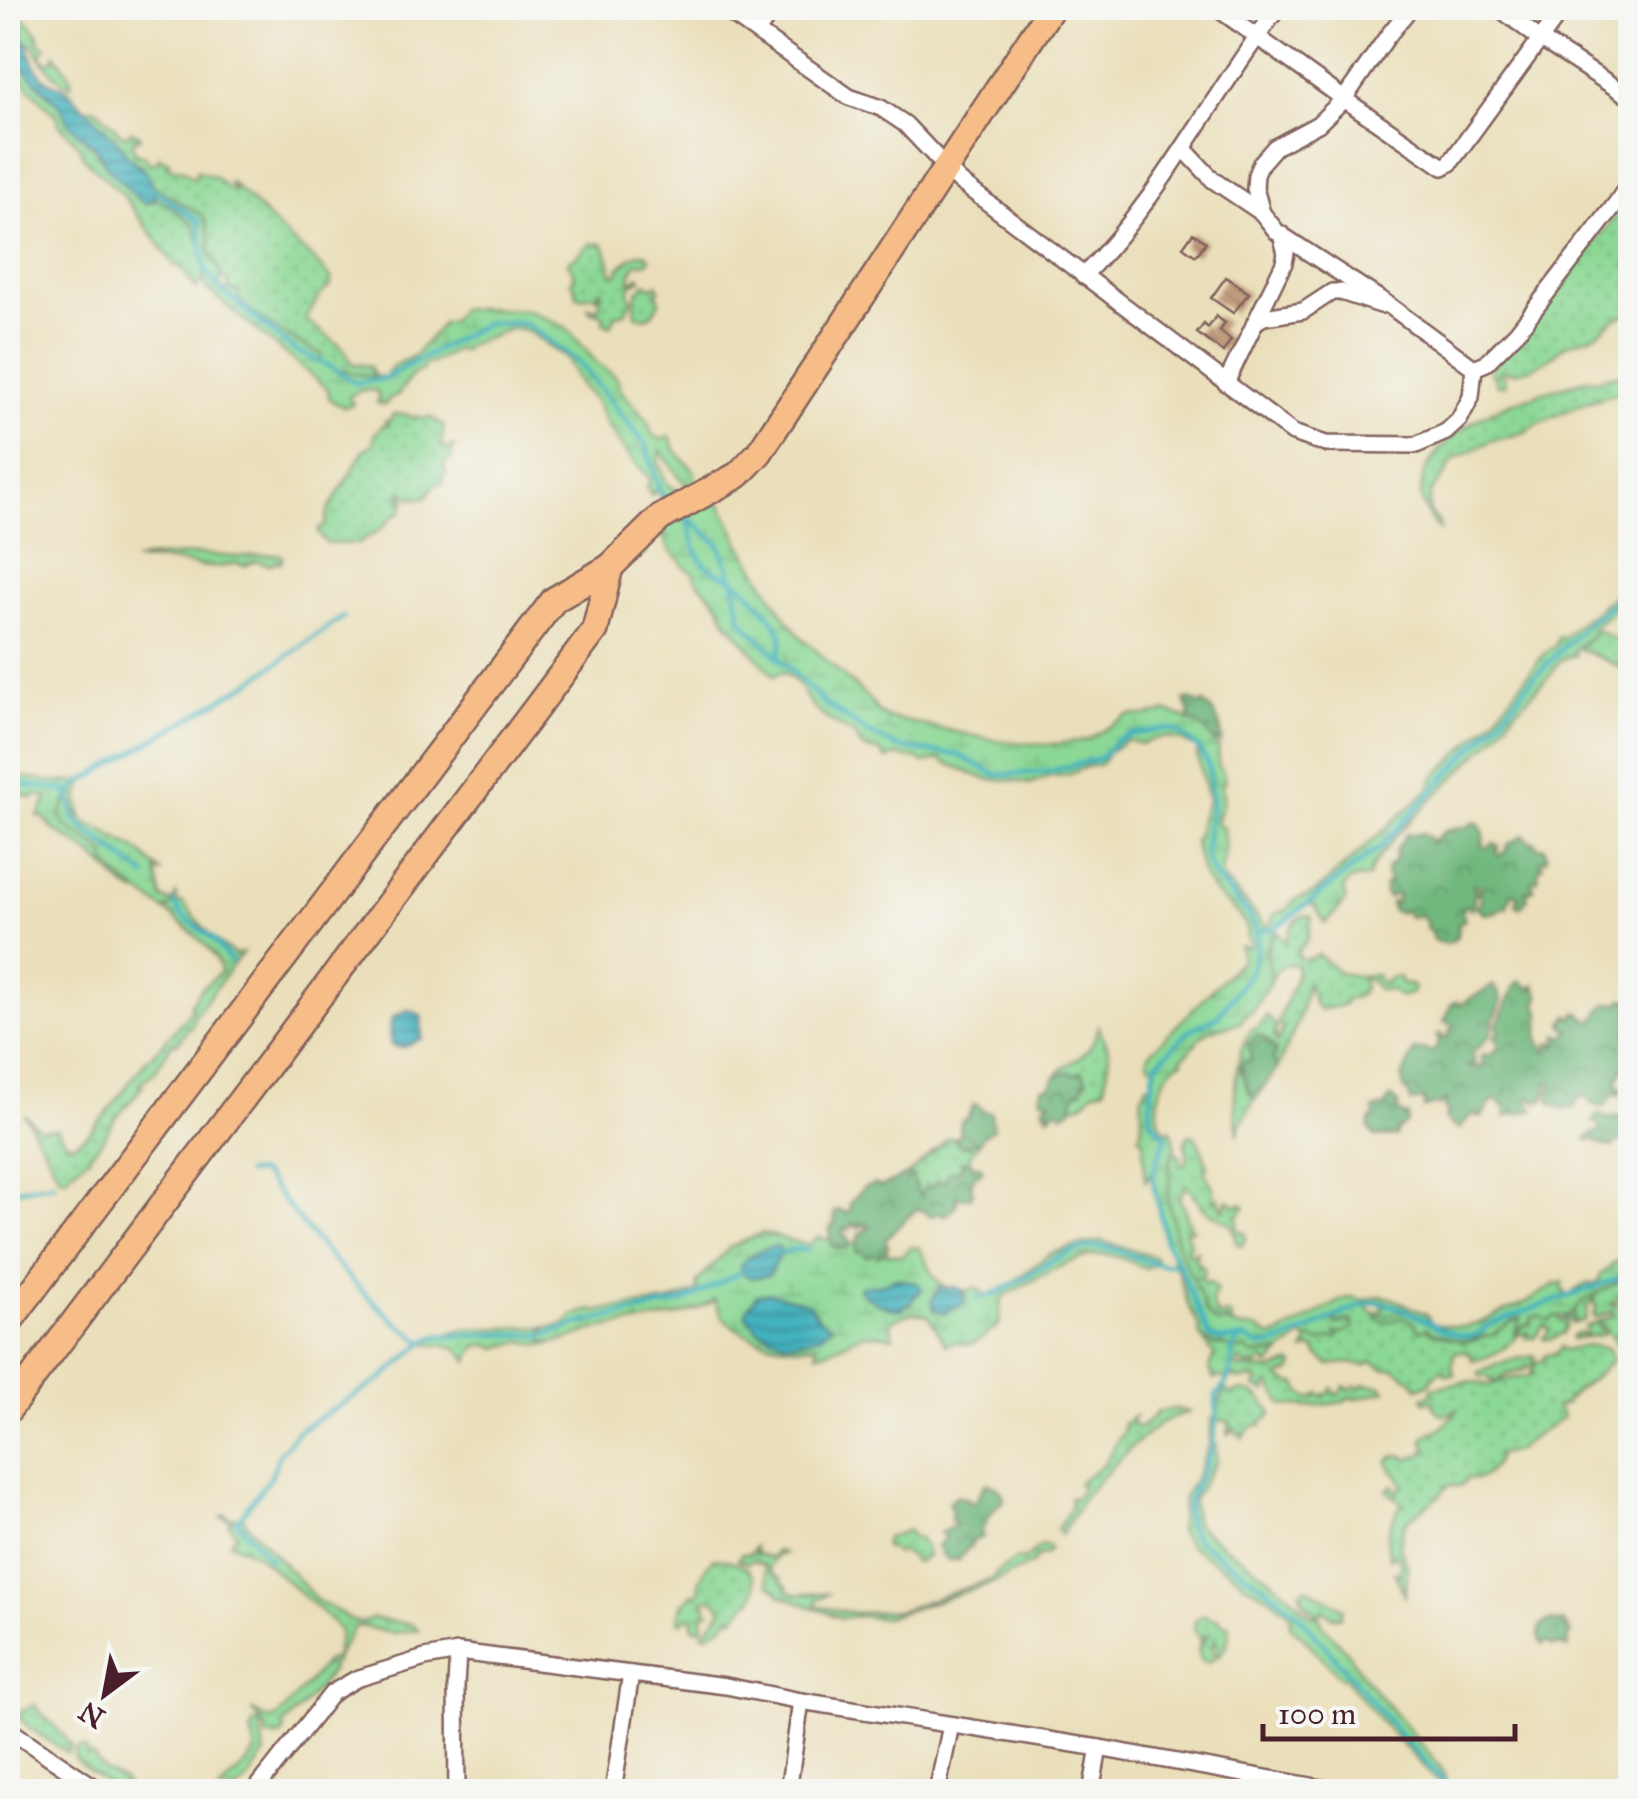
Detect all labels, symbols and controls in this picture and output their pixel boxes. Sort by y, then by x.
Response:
north arrow [55,1644,155,1744]
scale bar [1263,1679,1516,1741]
text: N [72,1694,111,1736]
text: 100 m [1278,1696,1356,1732]

